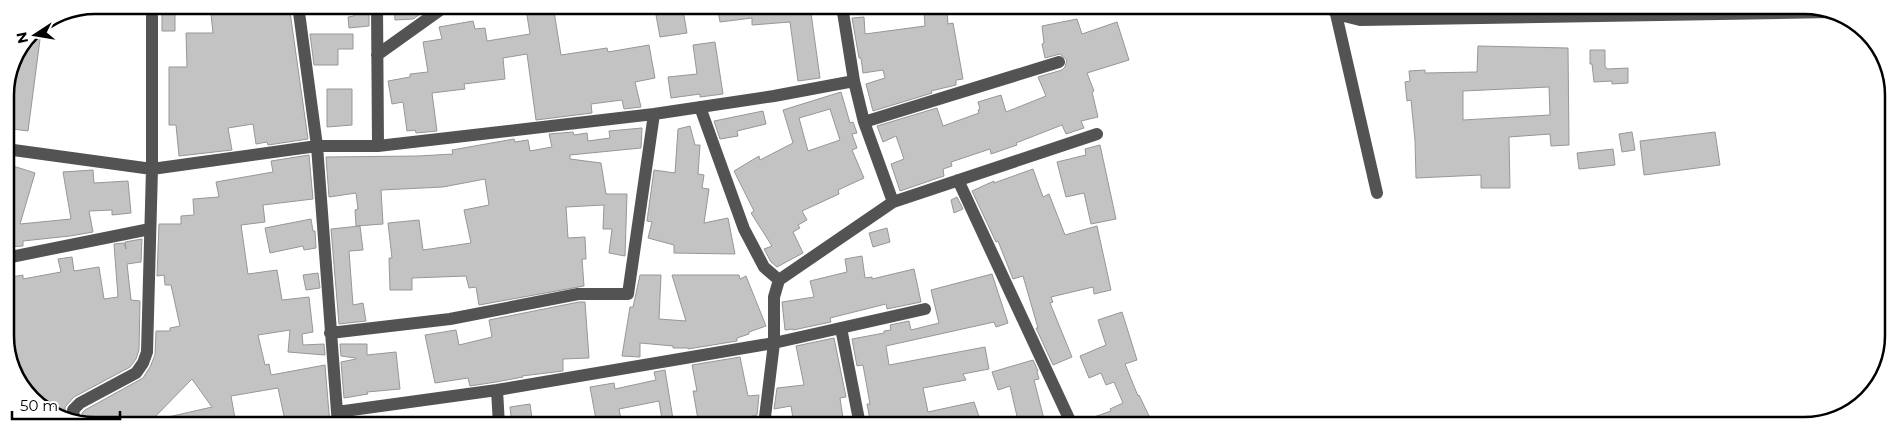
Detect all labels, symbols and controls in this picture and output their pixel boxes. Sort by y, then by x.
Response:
north arrow [10,10,60,60]
text: N [12,30,32,45]
scale bar [12,388,120,420]
text: 50 m [20,396,58,415]

